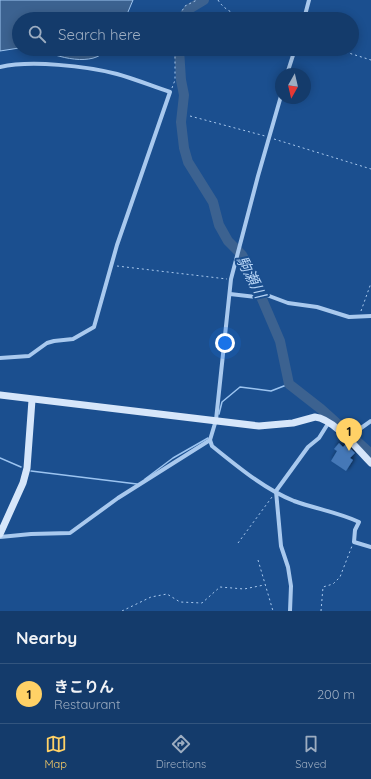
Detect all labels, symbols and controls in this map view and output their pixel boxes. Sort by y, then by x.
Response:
search box [12,12,359,56]
icon: search [26,23,48,45]
text: Search here [58,25,141,44]
north arrow [275,68,311,104]
water label: 駒瀬川 [233,252,271,303]
your location [215,333,235,353]
pin: 1 [336,418,362,451]
text: Nearby [16,627,77,648]
text: きこりん [54,677,114,696]
text: 1 [26,686,32,702]
text: 200 m [317,686,355,702]
text: Restaurant [54,696,120,712]
tab: Map [44,733,67,771]
tab: Directions [156,733,206,771]
tab: Saved [295,733,327,771]

